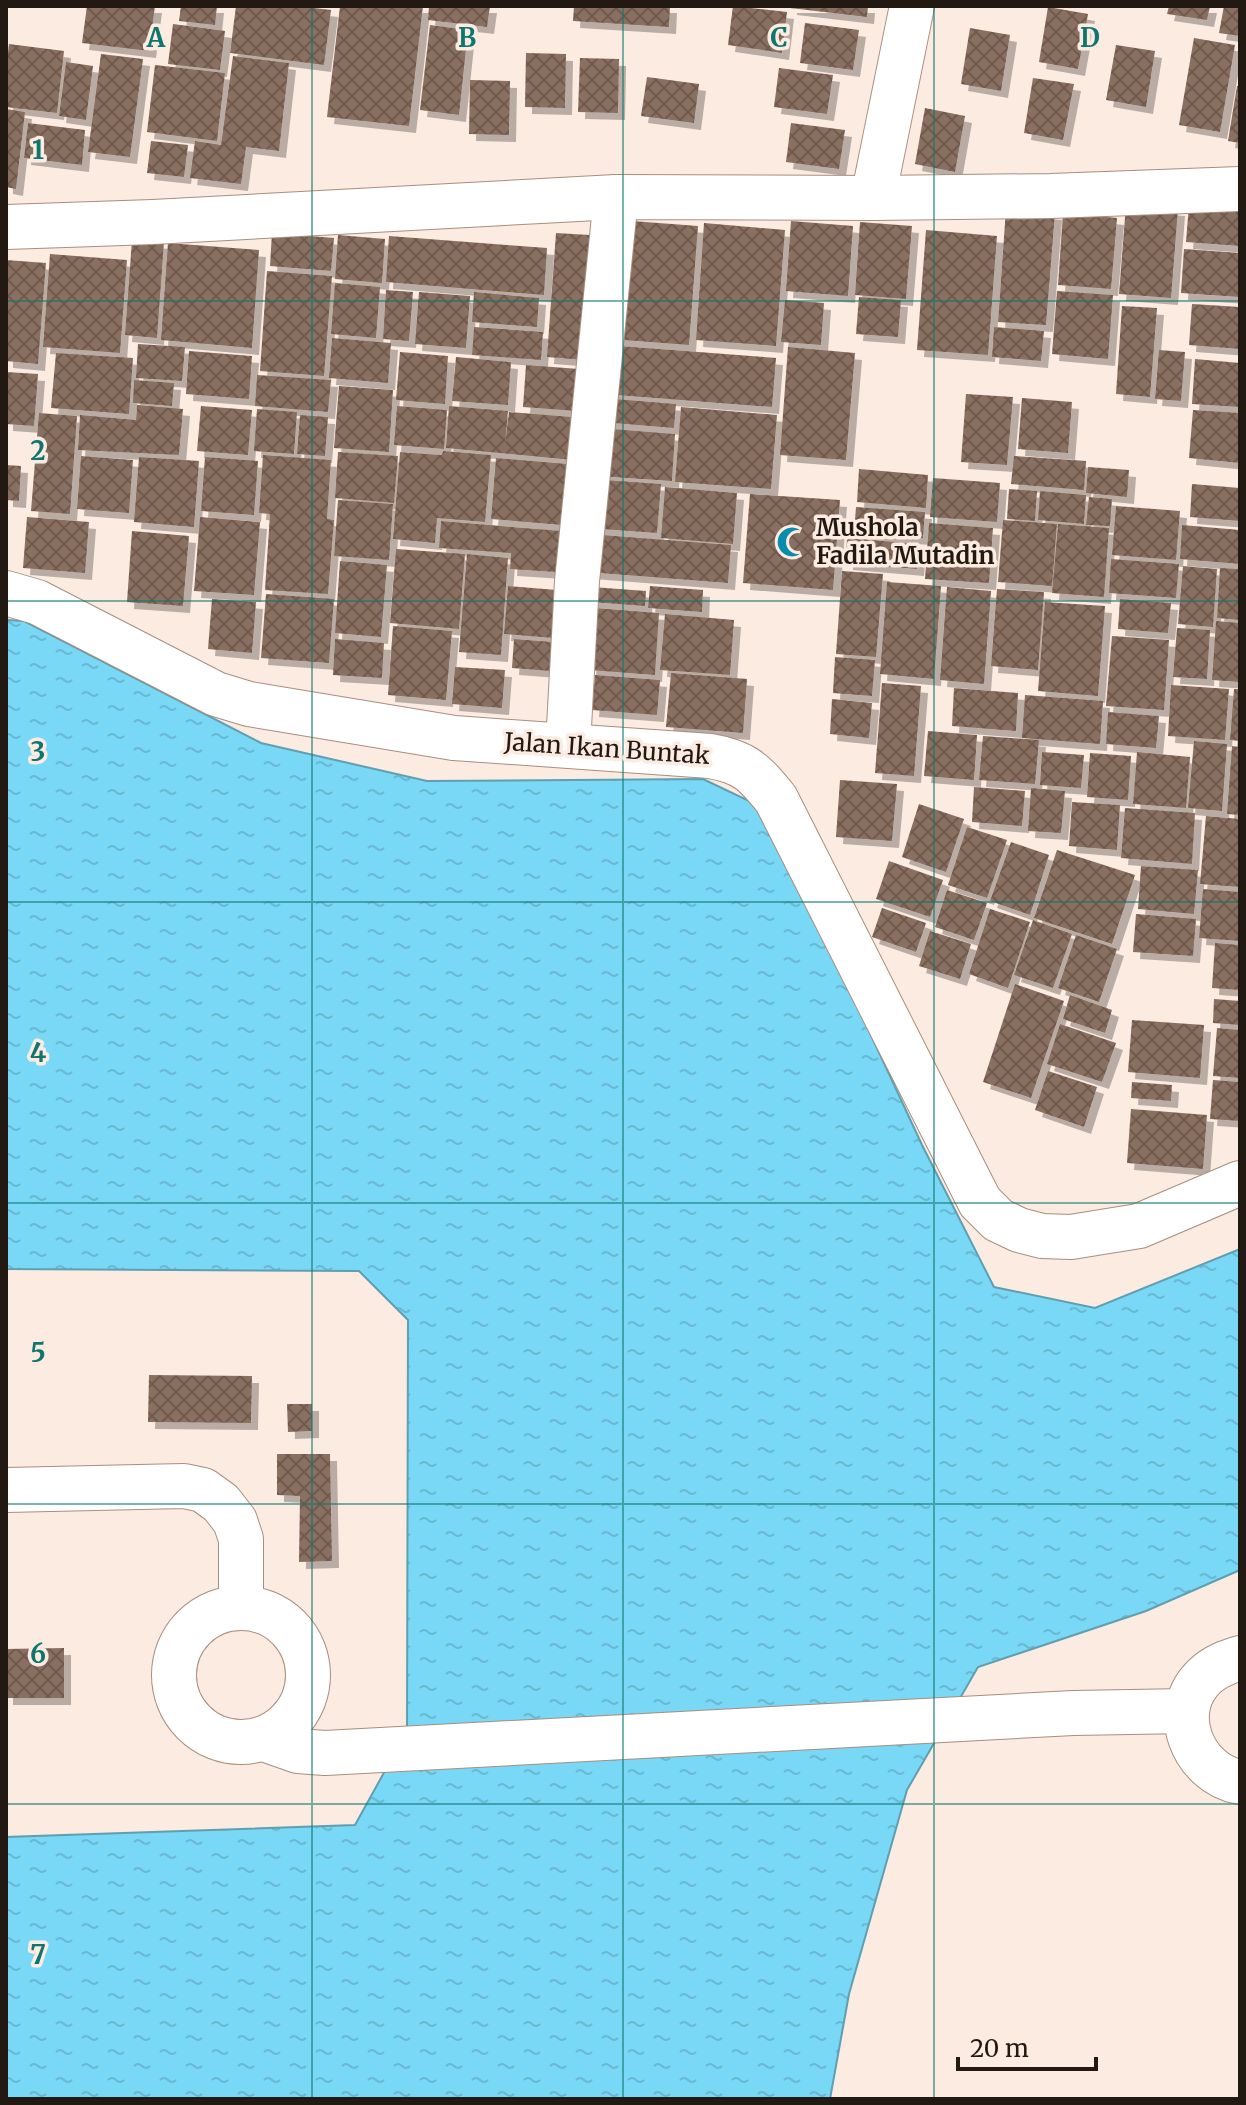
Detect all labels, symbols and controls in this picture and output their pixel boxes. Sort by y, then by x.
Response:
text: A [146,21,166,54]
text: B [458,21,476,54]
text: C [770,21,788,54]
text: D [1080,21,1100,54]
text: 1 [32,133,44,166]
text: 2 [30,434,46,467]
place label: Mushola Fadila Mutadin [816,512,995,571]
mosque icon: Mushola Fadila Mutadin [775,525,809,559]
street label: Jalan Ikan Buntak [502,726,712,771]
text: 3 [31,735,45,768]
text: 4 [30,1036,47,1069]
text: 5 [30,1336,46,1369]
text: 6 [30,1637,46,1670]
text: 7 [30,1938,46,1971]
scale bar [958,2021,1096,2071]
text: 20 m [970,2033,1029,2064]

